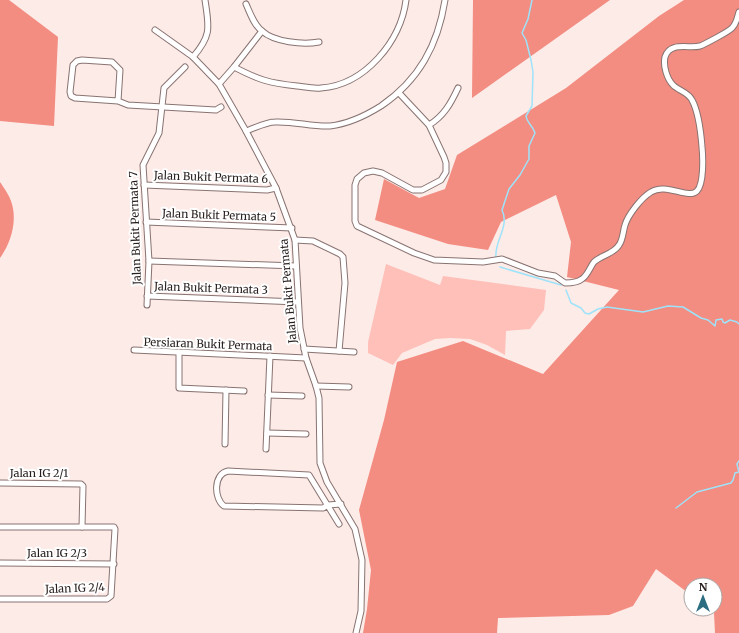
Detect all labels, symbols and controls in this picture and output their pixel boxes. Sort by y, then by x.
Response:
street label: Jalan Bukit Permata 6 [153,168,269,186]
street label: Jalan Bukit Permata 7 [126,171,144,286]
street label: Jalan Bukit Permata 5 [161,206,276,224]
street label: Jalan Bukit Permata [276,238,300,345]
street label: Jalan Bukit Permata 3 [153,279,268,297]
street label: Persiaran Bukit Permata [143,335,273,353]
street label: Jalan IG 2/1 [9,466,68,480]
street label: Jalan IG 2/3 [26,546,87,560]
north arrow [683,577,723,617]
street label: Jalan IG 2/4 [44,580,105,596]
text: N [699,580,708,594]

